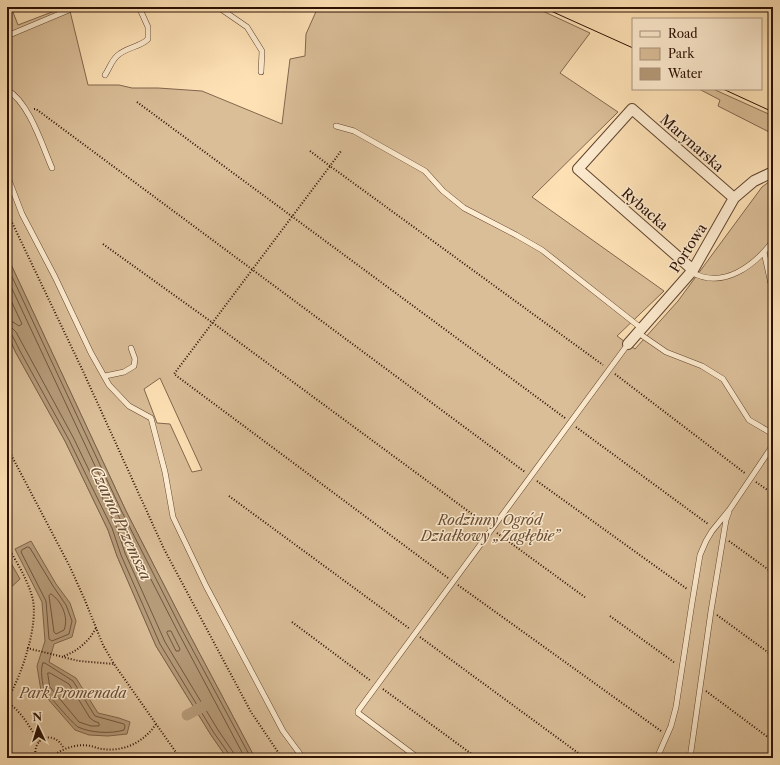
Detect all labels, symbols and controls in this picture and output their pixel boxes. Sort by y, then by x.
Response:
legend [632,18,762,90]
text: Road [668,26,698,41]
text: Park [668,46,695,61]
text: Water [667,66,702,81]
street label: Marynarska [656,110,728,176]
street label: Rybacka [618,184,672,235]
street label: Portowa [665,219,711,276]
water label: Czarna Przemsza [86,463,156,583]
park label: Rodzinny Ogród Działkowy „Zagłębie” [420,511,562,545]
park label: Park Promenada [18,684,127,702]
north arrow [18,707,58,747]
text: N [32,710,43,724]

